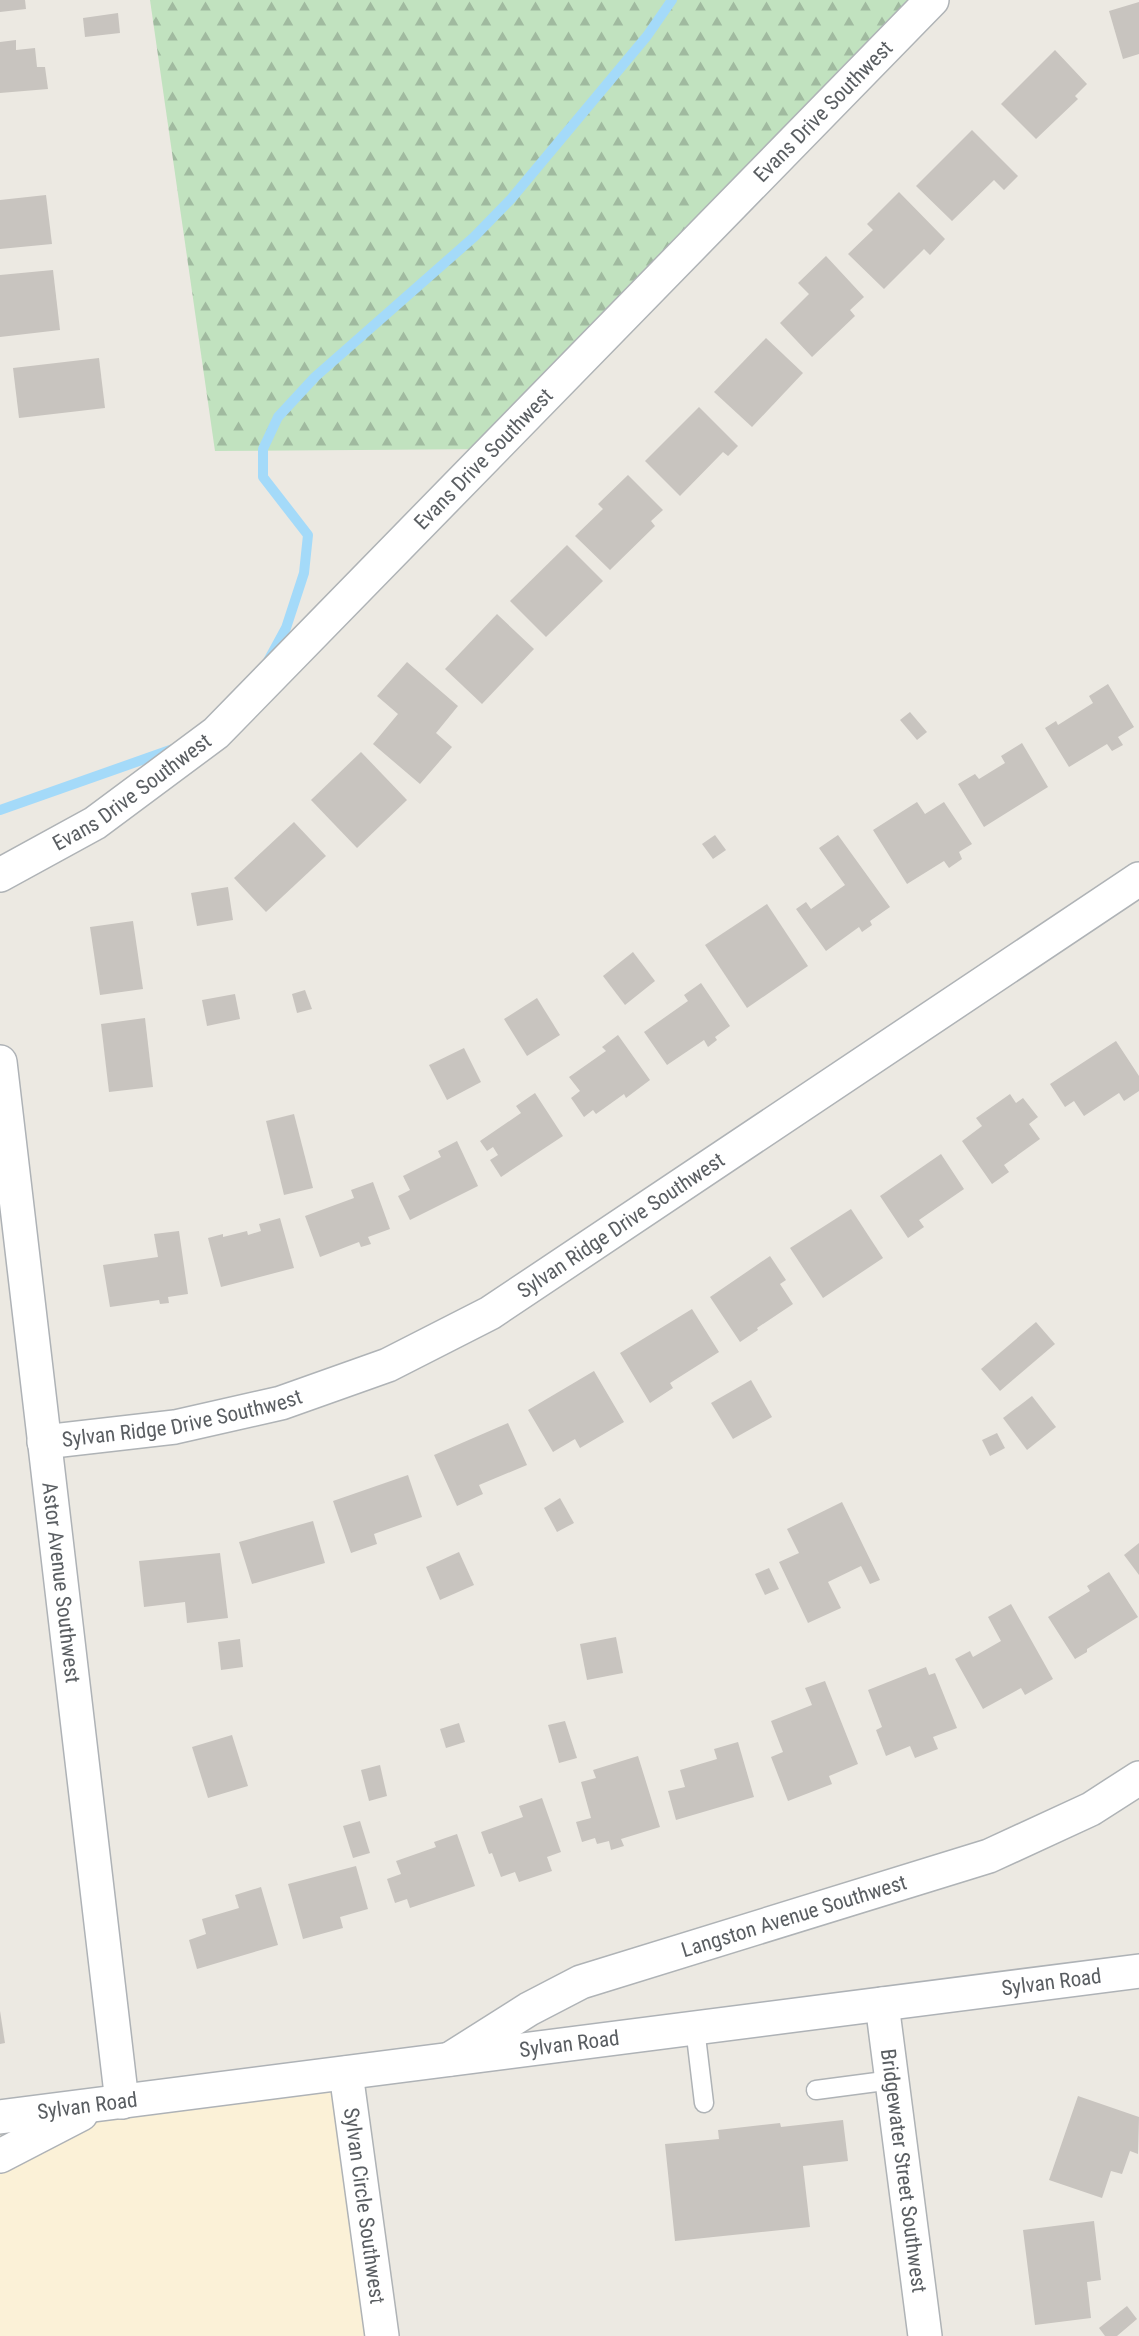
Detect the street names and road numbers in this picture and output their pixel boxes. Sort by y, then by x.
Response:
street label: Evans Drive Southwest [749,36,897,187]
street label: Evans Drive Southwest [409,384,558,535]
street label: Evans Drive Southwest [49,729,216,856]
street label: Sylvan Ridge Drive Southwest [513,1148,729,1303]
street label: Sylvan Ridge Drive Southwest [61,1385,305,1452]
street label: Astor Avenue Southwest [37,1481,85,1684]
street label: Langston Avenue Southwest [679,1870,909,1962]
street label: Sylvan Road [1000,1964,1103,2001]
street label: Sylvan Road [518,2026,621,2062]
street label: Bridgewater Street Southwest [876,2047,931,2294]
street label: Sylvan Road [36,2088,139,2124]
street label: Sylvan Circle Southwest [339,2106,389,2305]

